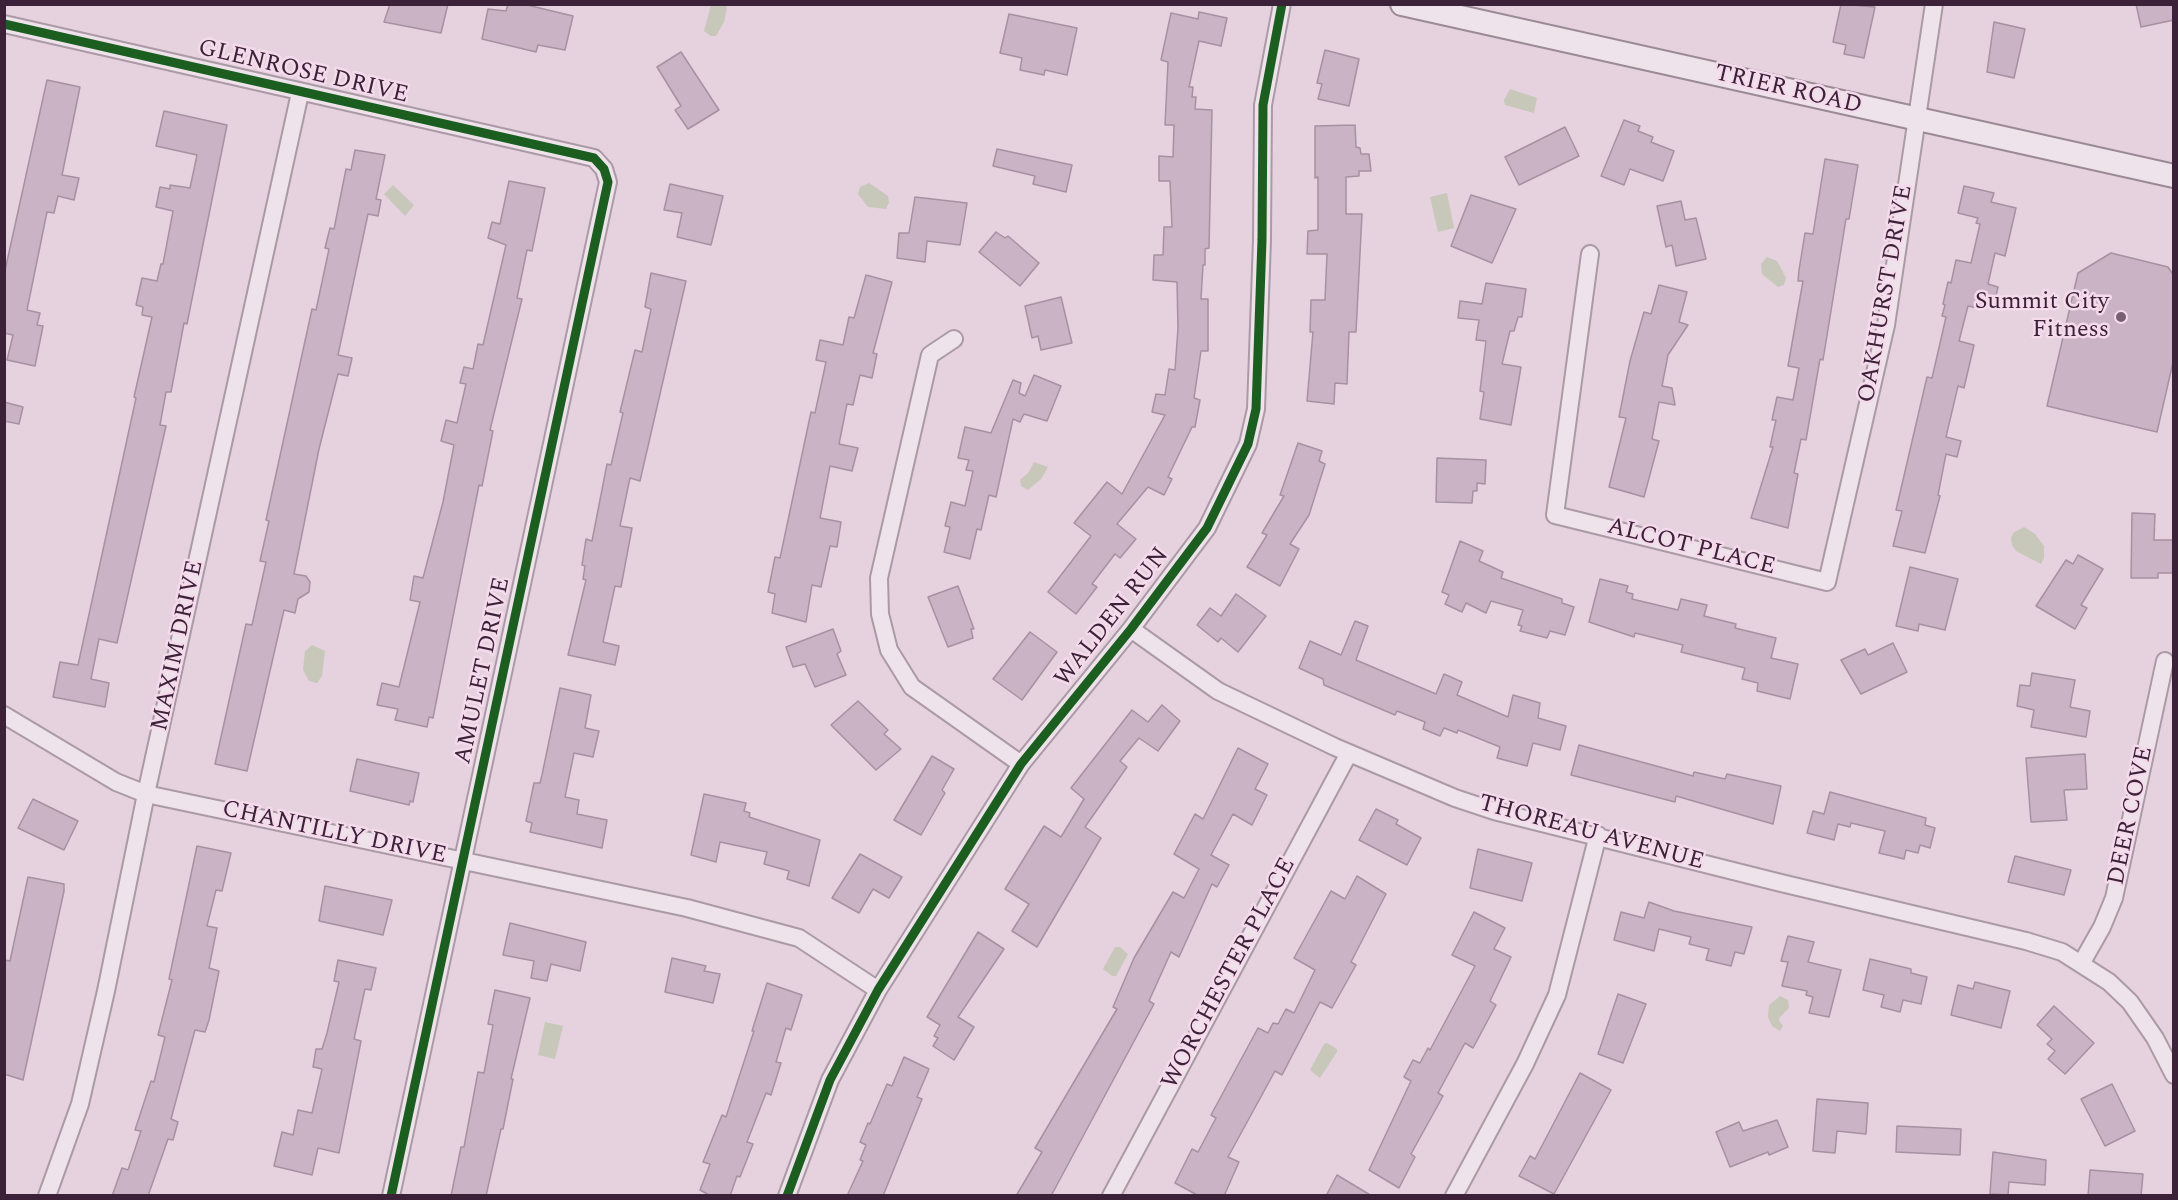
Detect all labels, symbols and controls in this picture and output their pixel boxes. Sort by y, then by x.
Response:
street label: GLENROSE DRIVE [195,35,411,111]
street label: TRIER ROAD [1712,60,1864,122]
street label: OAKHURST DRIVE [1854,183,1920,405]
place label: Summit City Fitness [1975,289,2109,345]
marker: Summit City Fitness [2114,310,2128,324]
street label: ALCOT PLACE [1604,513,1778,583]
street label: WALDEN RUN [1050,543,1176,693]
street label: MAXIM DRIVE [147,558,211,734]
street label: AMULET DRIVE [450,575,518,767]
street label: DEER COVE [2103,744,2161,888]
street label: THOREAU AVENUE [1475,790,1707,878]
street label: CHANTILLY DRIVE [219,796,449,872]
street label: WORCHESTER PLACE [1157,854,1303,1094]

